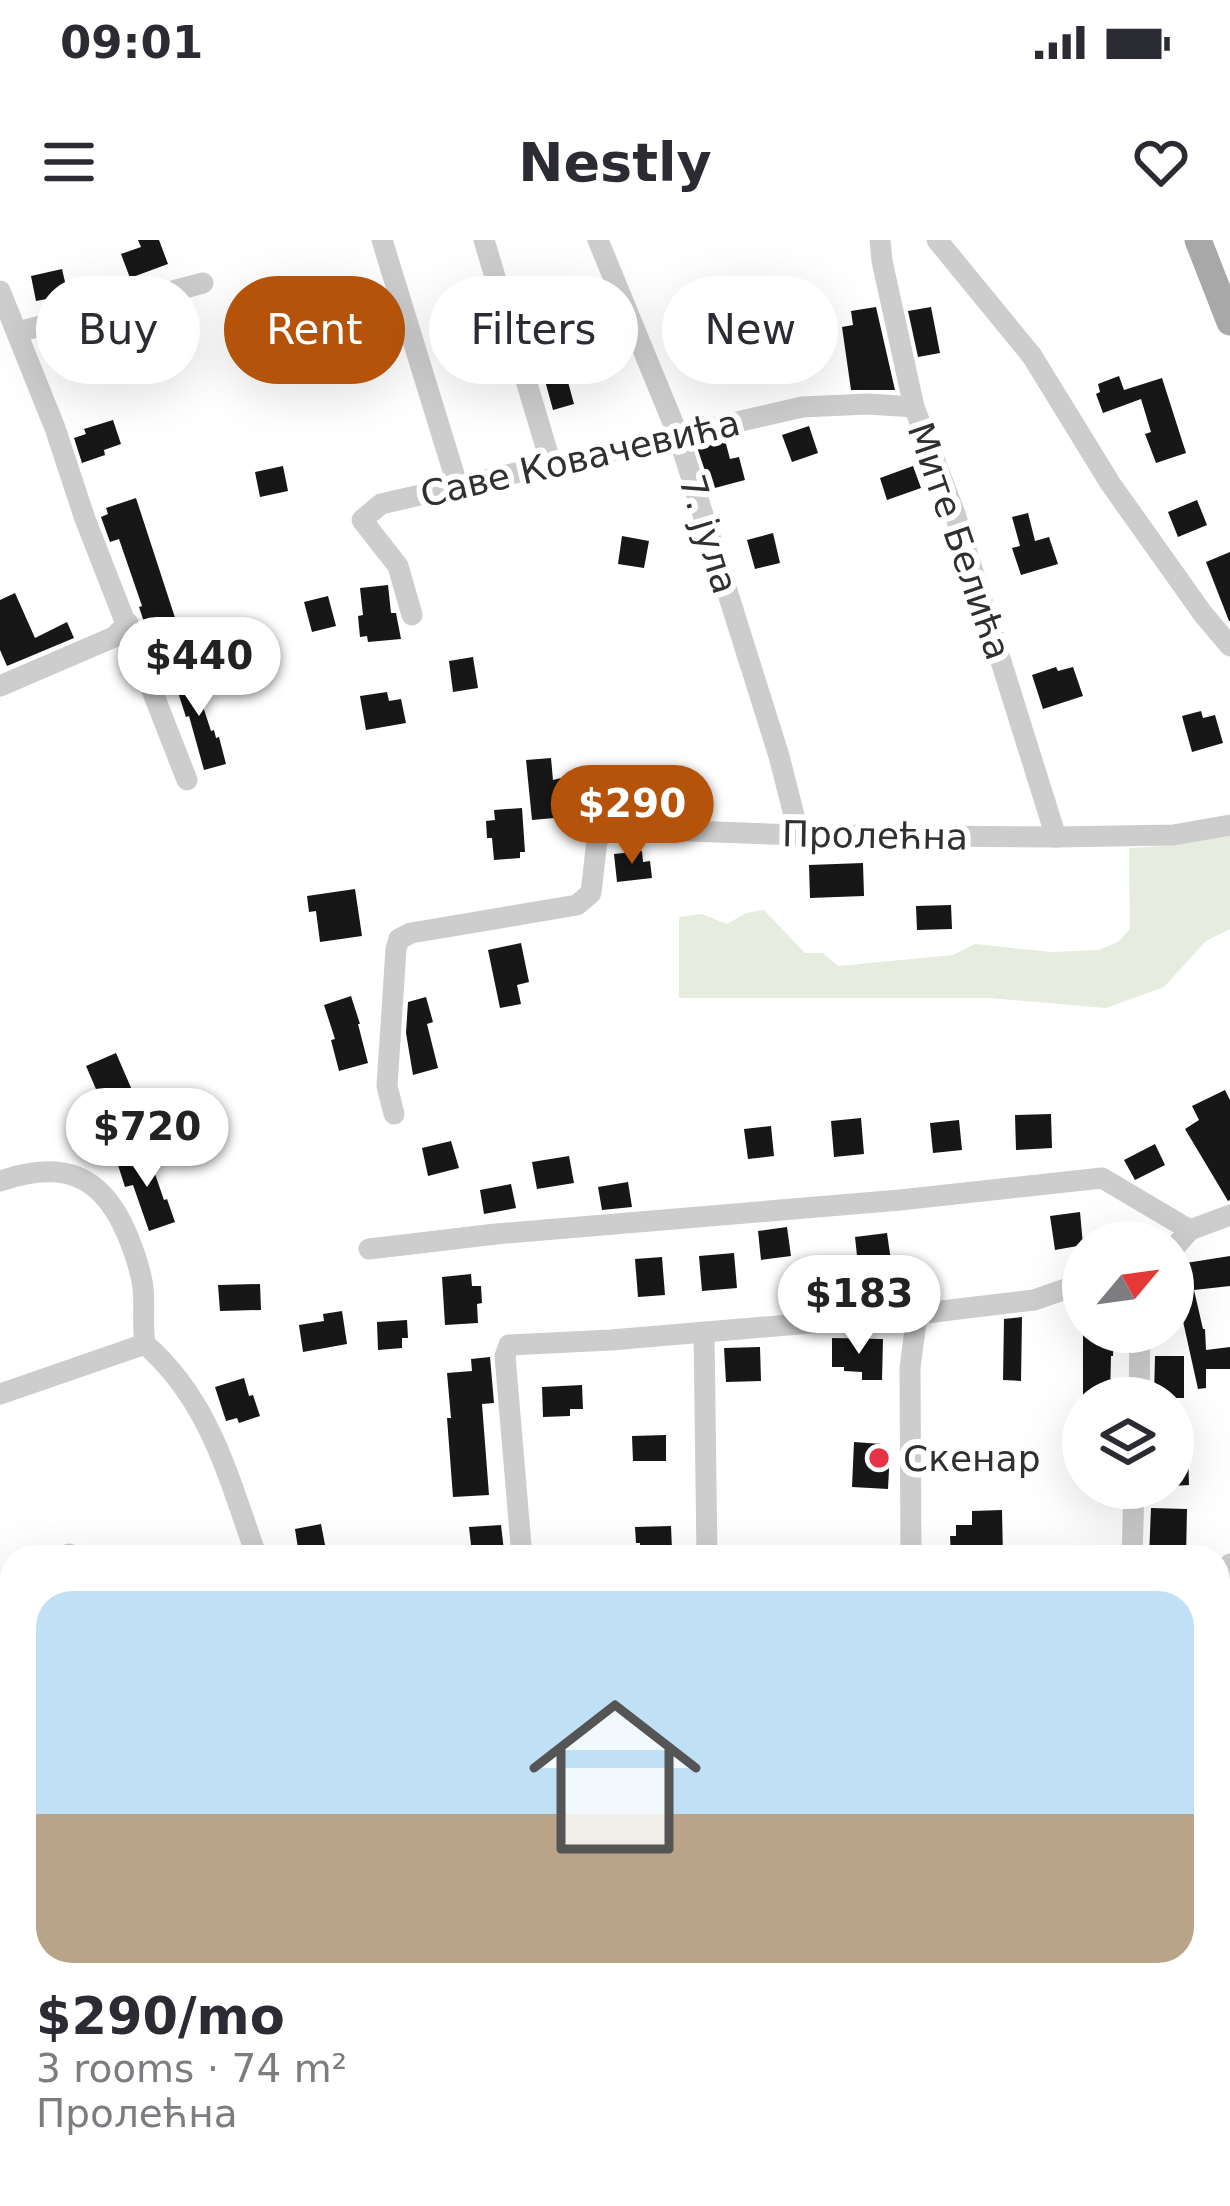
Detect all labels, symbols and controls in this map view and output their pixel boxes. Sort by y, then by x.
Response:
text: 09:01 [60,16,203,69]
icon: menu [36,129,102,195]
icon: heart [1128,129,1194,195]
text: Nestly [518,131,712,194]
chip: Buy [36,276,200,384]
chip: Rent [224,276,405,384]
chip: Filters [429,276,638,384]
chip: New [662,276,838,384]
street label: Саве Ковачевића [416,402,744,515]
street label: Мите Белића [900,417,1019,665]
street label: 7. јула [671,470,746,599]
pin: $440 [128,617,270,719]
text: $440 [145,633,253,678]
pin: $290 [561,765,703,867]
text: $290 [578,781,686,826]
street label: Пролећна [782,813,968,858]
pin: $720 [76,1088,218,1190]
text: $720 [93,1104,201,1149]
north arrow [1062,1221,1194,1353]
map controls [1062,1221,1194,1509]
pin: $183 [788,1255,930,1357]
text: $183 [805,1271,913,1316]
button: layers [1062,1377,1194,1509]
place label: Скенар [903,1438,1040,1479]
marker: Скенар [866,1445,892,1471]
icon: home [507,1669,723,1885]
text: $290/mo [36,1987,285,2046]
text: 3 rooms · 74 m² [36,2046,347,2091]
text: Пролећна [36,2091,238,2136]

